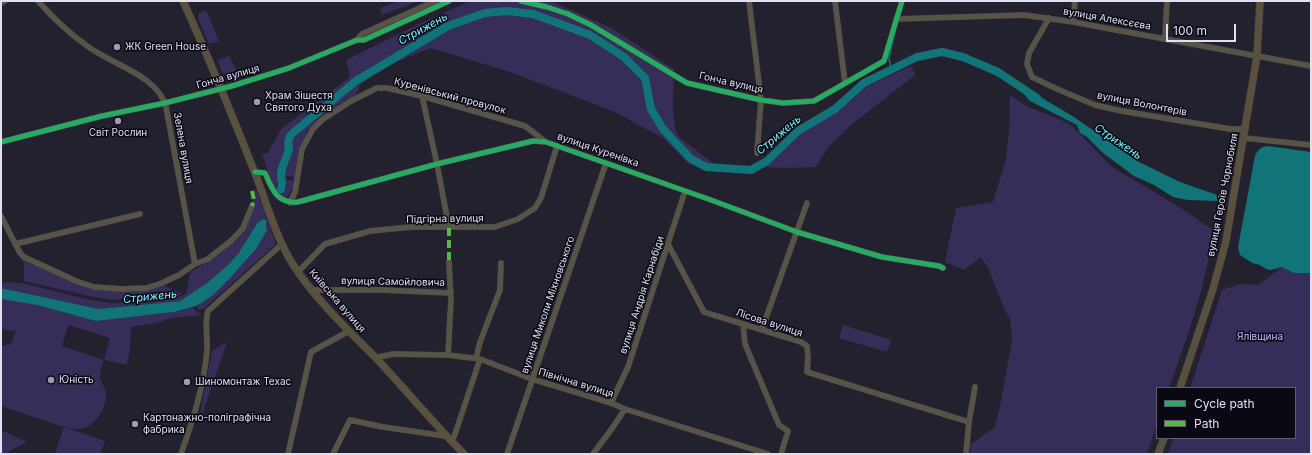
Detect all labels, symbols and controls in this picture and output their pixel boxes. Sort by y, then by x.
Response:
street label: вулиця Алексєєва [1062,5,1152,33]
water label: Стрижень [396,10,450,48]
scale bar [1168,16,1238,42]
text: 100 m [1173,23,1207,38]
place label: ЖК Green House [125,41,206,53]
marker: ЖК Green House [112,42,122,52]
street label: Гонча вулиця [195,62,261,92]
street label: Гонча вулиця [698,70,764,96]
street label: Куренівський провулок [393,75,507,117]
street label: вулиця Волонтерів [1096,89,1188,119]
place label: Храм Зішестя Святого Духа [265,90,333,114]
marker: Храм Зішестя Святого Духа [252,97,262,107]
street label: Зелена вулиця [171,112,195,184]
water label: Стрижень [754,113,804,157]
marker: Свiт Рослин [113,116,123,126]
water label: Стрижень [1092,121,1144,163]
place label: Свiт Рослин [89,127,147,139]
street label: вулиця Куренівка [556,130,640,170]
street label: вулиця Героїв Чорнобиля [1205,132,1241,258]
street label: Підгірна вулиця [406,212,484,226]
street label: вулиця Миколи Міхновського [519,235,577,375]
street label: вулиця Андрія Карнабіди [617,235,667,355]
street label: Київська вулиця [306,267,368,335]
street label: вулиця Самойловича [341,275,445,289]
water label: Стрижень [122,288,178,306]
street label: Лісова вулиця [734,307,804,339]
park label: Ялівщина [1237,331,1283,343]
street label: Північна вулиця [537,366,615,400]
place label: Юність [59,374,94,386]
marker: Юність [46,375,56,385]
place label: Шиномонтаж Техас [195,376,291,388]
marker: Шиномонтаж Техас [182,377,192,387]
legend [1156,387,1296,439]
text: Cycle path [1194,396,1255,411]
place label: Картонажно-поліграфічна фабрика [143,412,271,436]
text: Path [1194,416,1219,431]
marker: Картонажно-поліграфічна фабрика [130,419,140,429]

